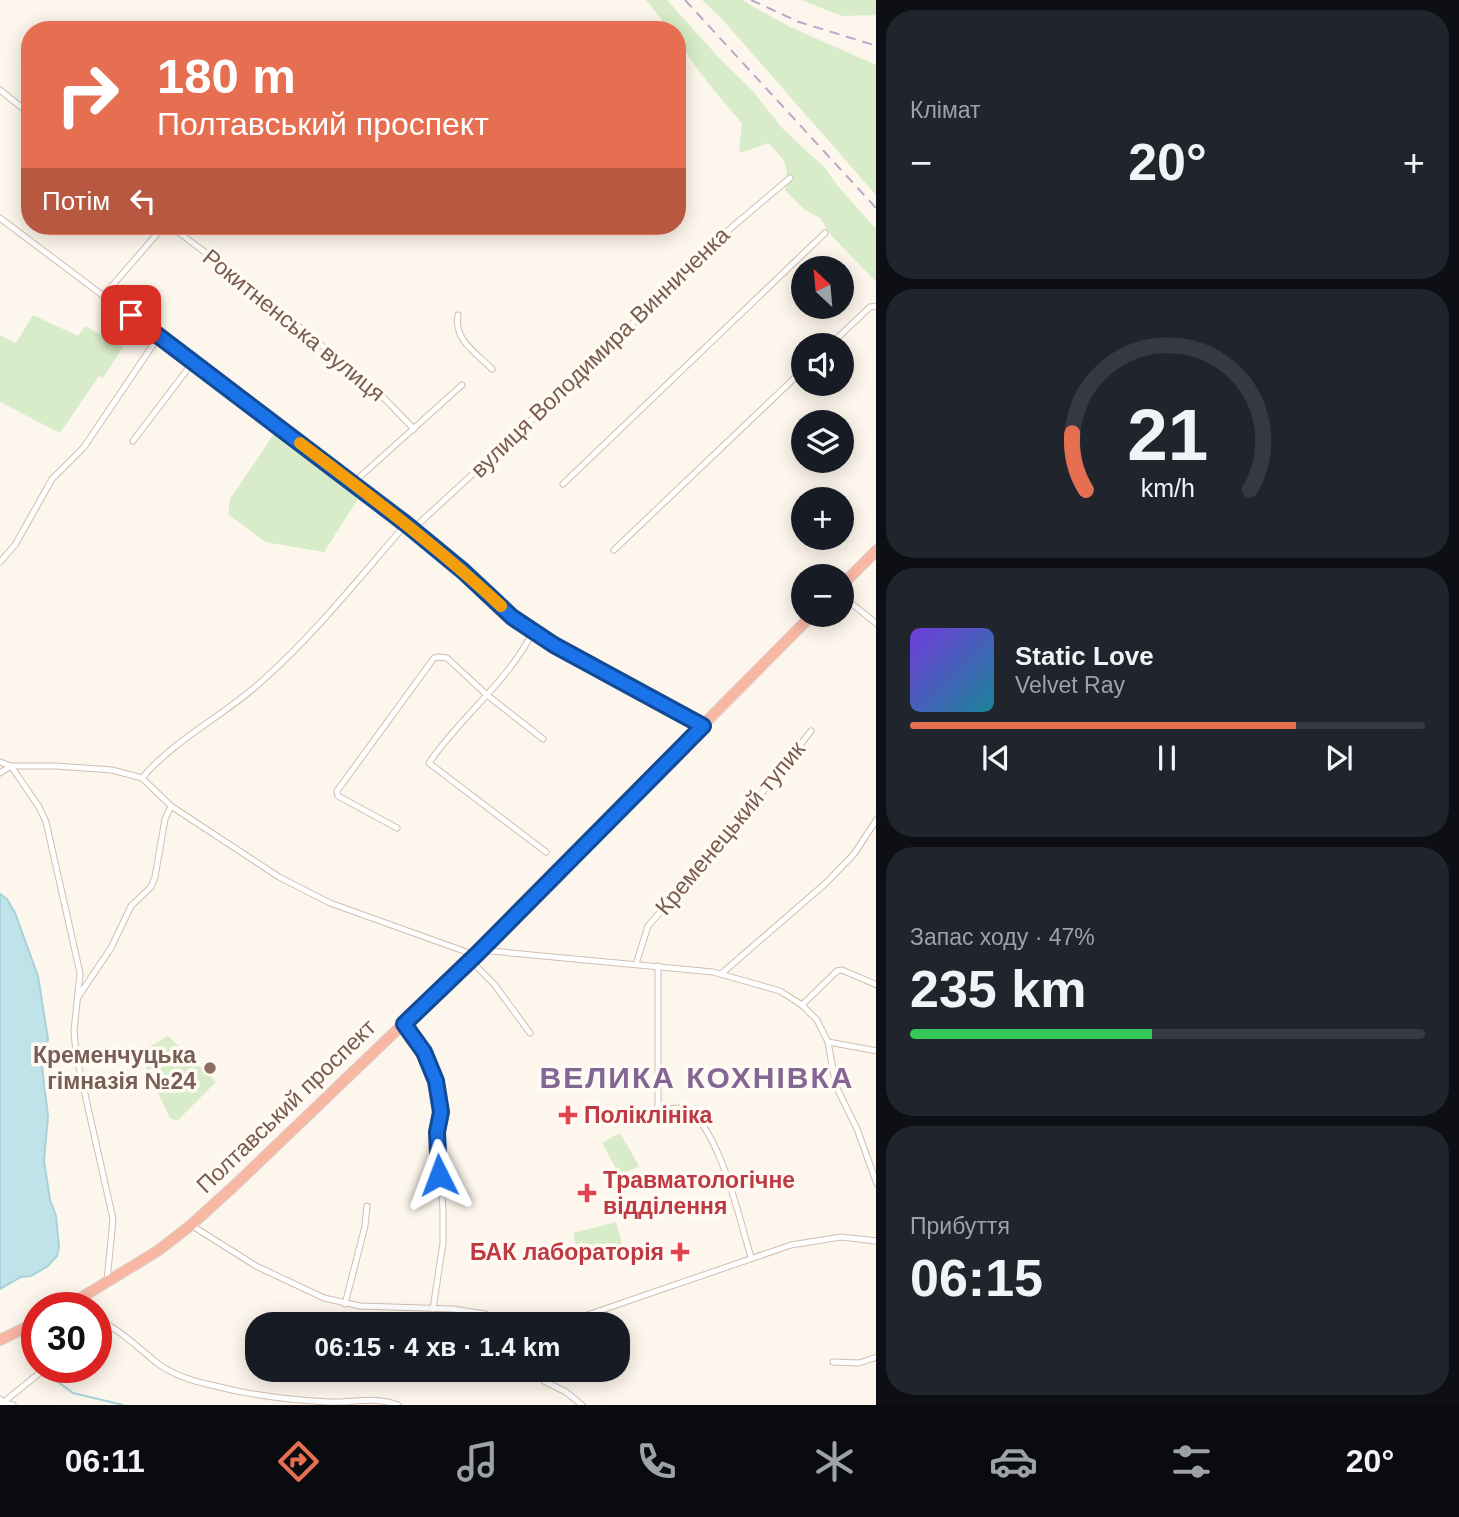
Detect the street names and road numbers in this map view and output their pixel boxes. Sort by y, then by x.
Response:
street label: вулиця Володимира Винниченка [466,221,735,482]
street label: Рокитненська вулиця [198,244,390,406]
street label: Кременецький тупик [650,735,811,920]
street label: Полтавський проспект [191,1013,381,1198]

